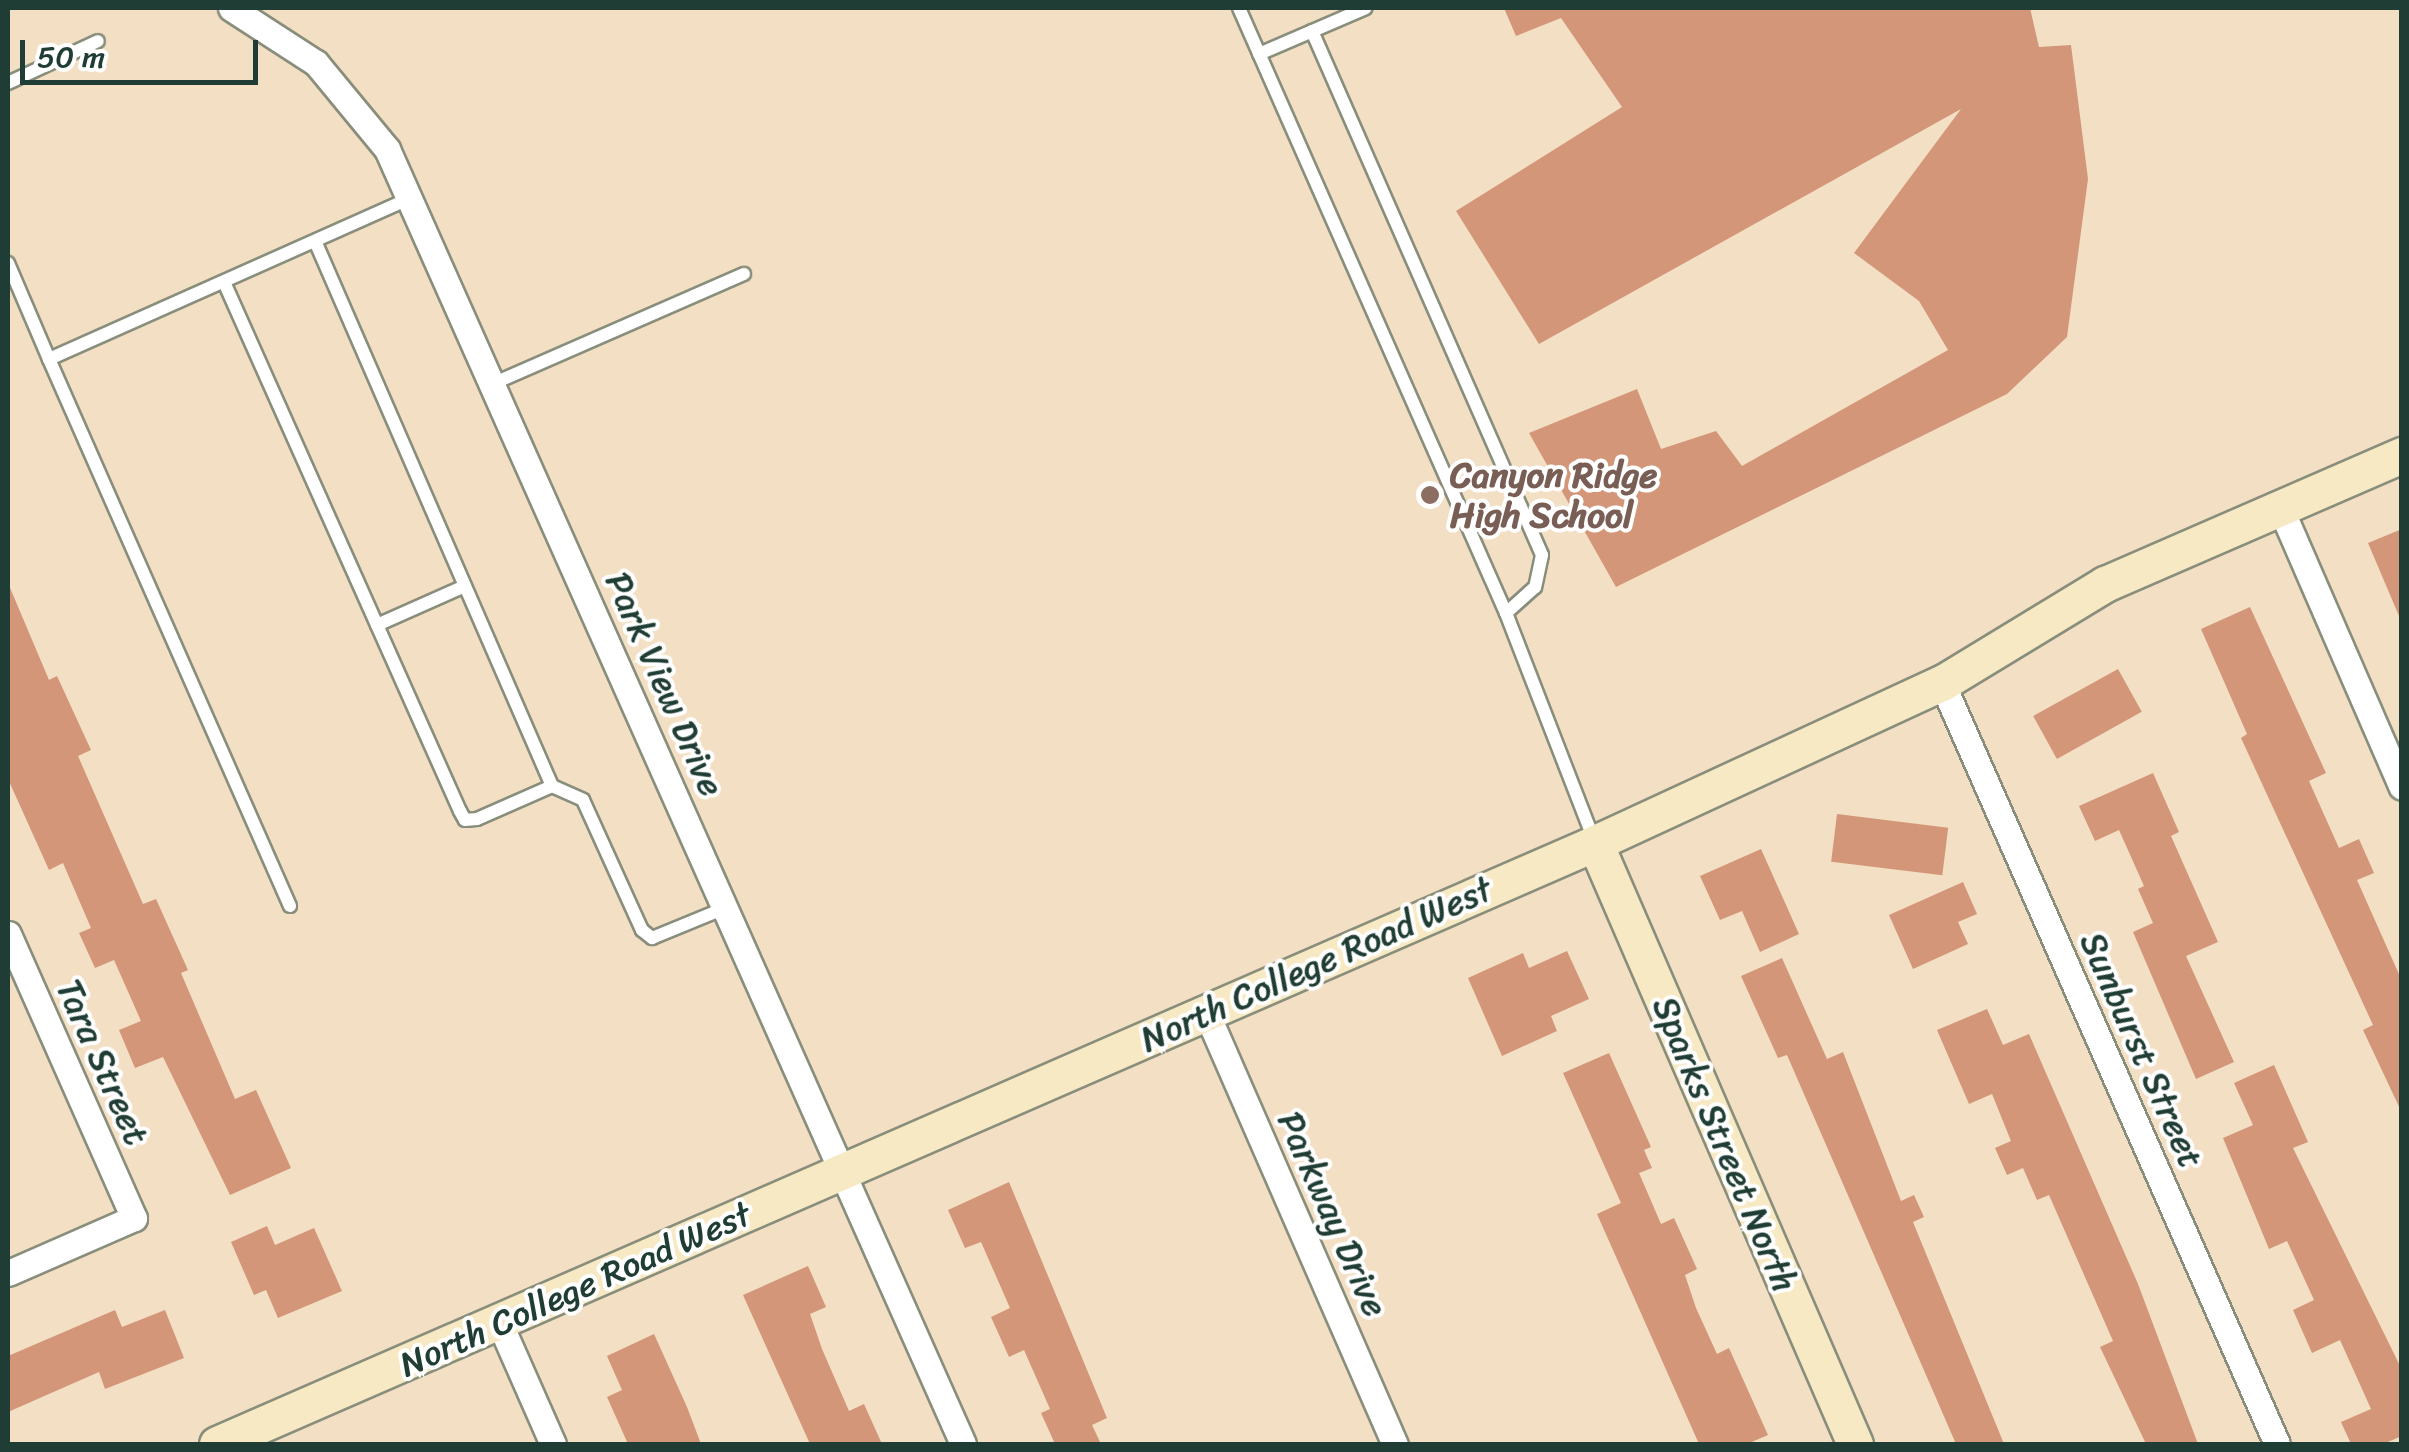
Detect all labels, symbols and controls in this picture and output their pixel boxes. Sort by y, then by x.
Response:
scale bar [25,20,262,82]
text: 50 m [37,30,105,84]
place label: Canyon Ridge High School [1450,454,1657,536]
marker: Canyon Ridge High School [1419,484,1441,506]
street label: Park View Drive [597,565,733,803]
street label: North College Road West [1134,867,1498,1061]
street label: Sunburst Street [2071,926,2213,1174]
street label: Tara Street [48,973,158,1151]
street label: Sparks Street North [1644,990,1806,1298]
street label: Parkway Drive [1269,1105,1397,1323]
street label: North College Road West [393,1192,757,1386]

